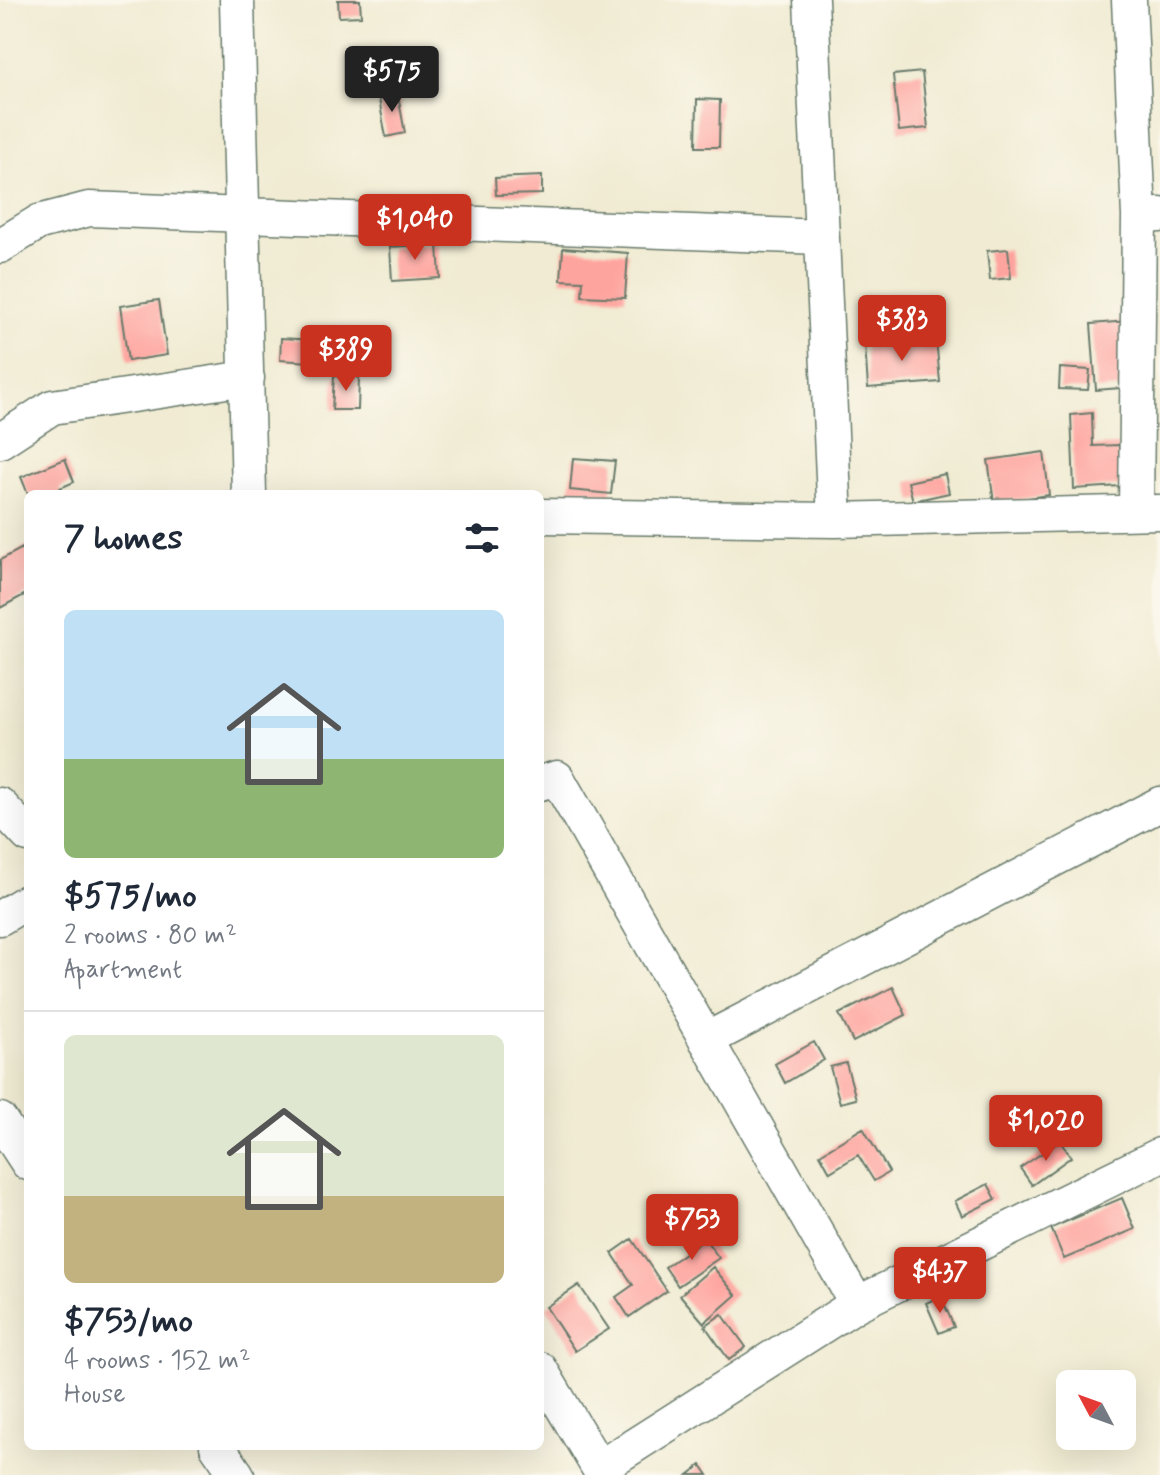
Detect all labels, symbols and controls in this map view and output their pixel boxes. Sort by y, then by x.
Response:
pin: $575 [345,46,439,114]
text: $575 [363,55,421,89]
pin: $1,040 [350,194,480,262]
text: $1,040 [376,203,454,237]
pin: $383 [855,295,949,363]
text: $383 [876,304,928,338]
pin: $389 [299,325,393,393]
text: $389 [319,334,374,368]
text: 7 homes [64,516,183,561]
icon: filters [460,516,504,560]
icon: home [212,662,356,806]
text: $575/mo [64,874,197,919]
text: 2 rooms · 80 m² [64,919,237,953]
text: Apartment [64,953,182,987]
icon: home [212,1087,356,1231]
pin: $1,020 [981,1095,1111,1163]
text: $1,020 [1007,1104,1085,1138]
pin: $753 [645,1194,739,1262]
text: $753 [664,1203,720,1237]
pin: $437 [893,1247,987,1315]
text: $437 [912,1256,968,1290]
text: $753/mo [64,1299,193,1344]
text: 4 rooms · 152 m² [64,1344,251,1378]
north arrow [1056,1370,1136,1450]
map controls [1056,1370,1136,1450]
text: House [64,1378,125,1412]

